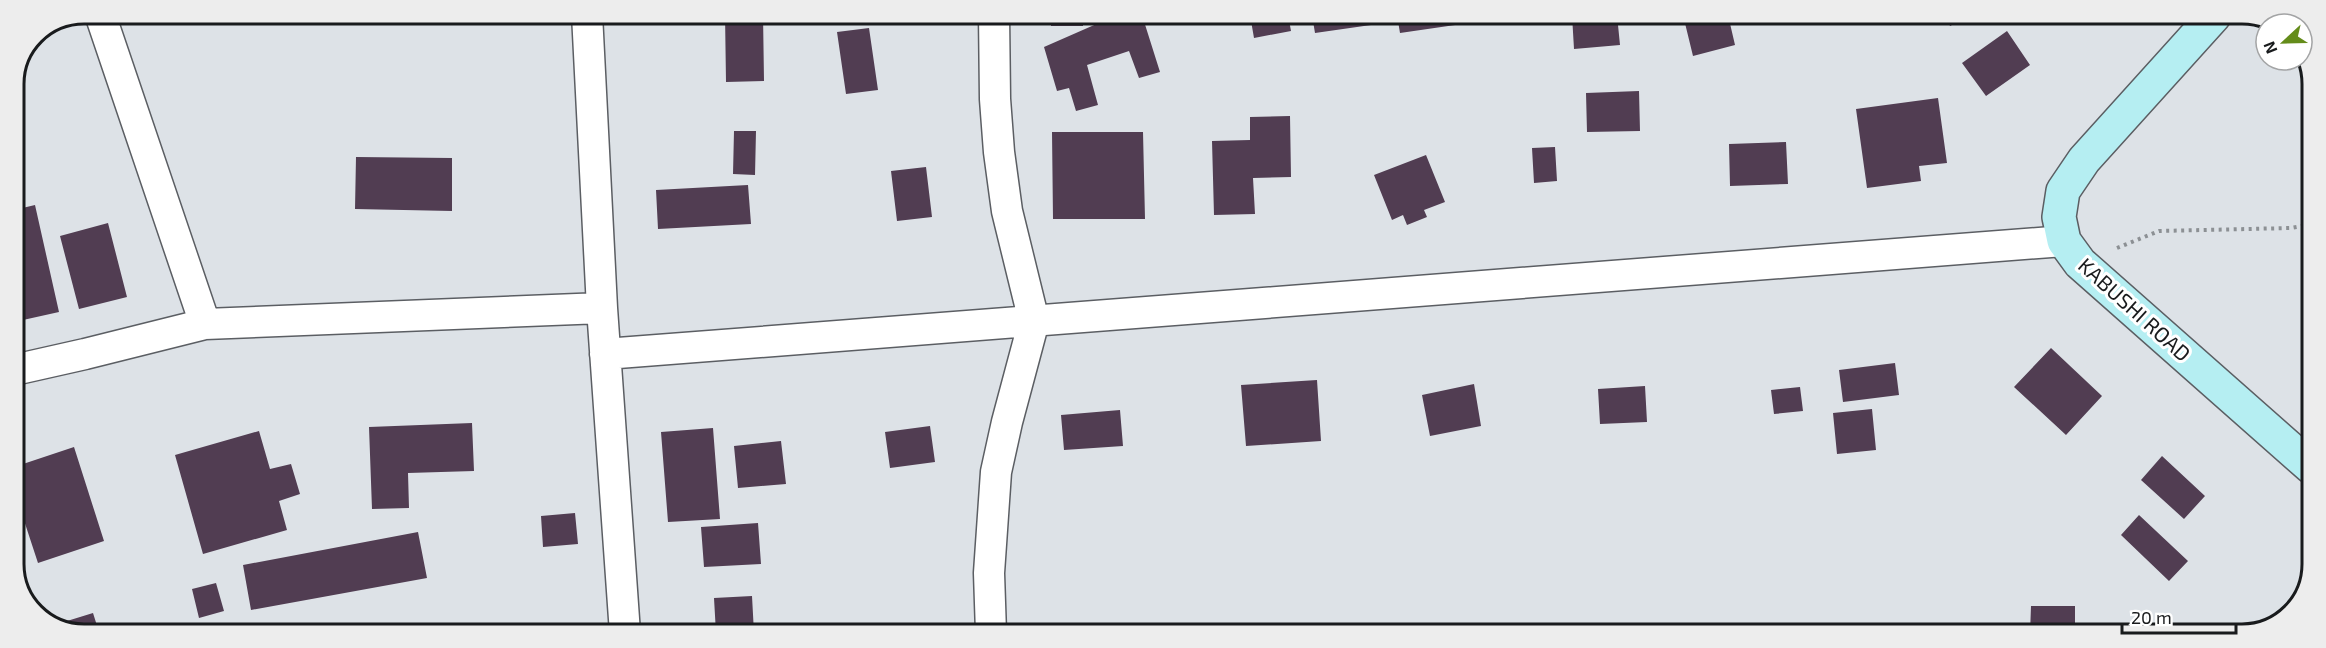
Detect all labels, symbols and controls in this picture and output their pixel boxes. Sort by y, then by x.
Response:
north arrow [2254,12,2314,72]
text: N [2259,39,2281,57]
street label: KABUSHI ROAD [2074,252,2196,366]
scale bar [2122,597,2236,635]
text: 20 m [2131,606,2172,628]

